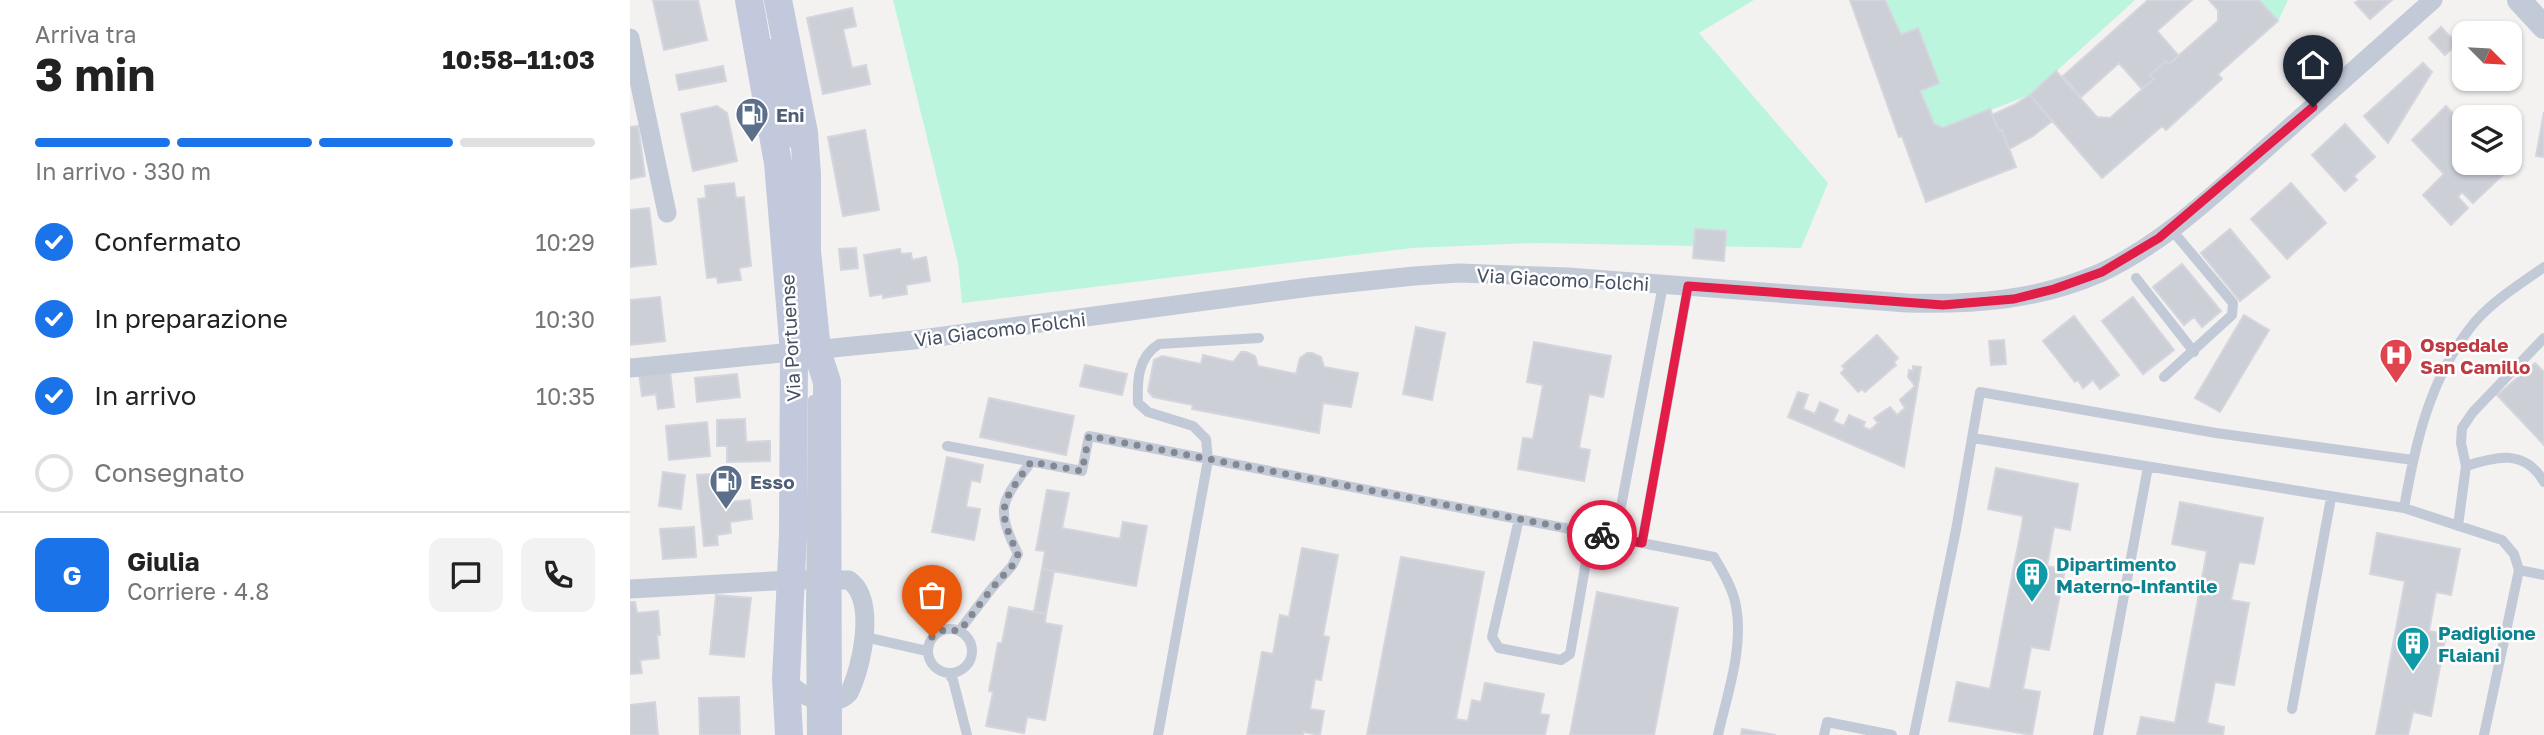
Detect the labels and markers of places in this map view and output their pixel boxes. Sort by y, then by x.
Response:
pin [2283,35,2343,107]
fuel station icon: Eni [733,95,771,144]
place label: Eni [776,103,805,126]
place label: Ospedale San Camillo [2420,333,2530,378]
hospital icon: Ospedale San Camillo [2377,336,2415,385]
fuel station icon: Esso [707,462,745,511]
place label: Esso [750,470,795,493]
place label: Dipartimento Materno-Infantile [2056,552,2218,597]
building icon: Dipartimento Materno-Infantile [2013,555,2051,604]
pin [902,565,962,637]
place label: Padiglione Flaiani [2438,621,2536,666]
building icon: Padiglione Flaiani [2394,624,2432,673]

